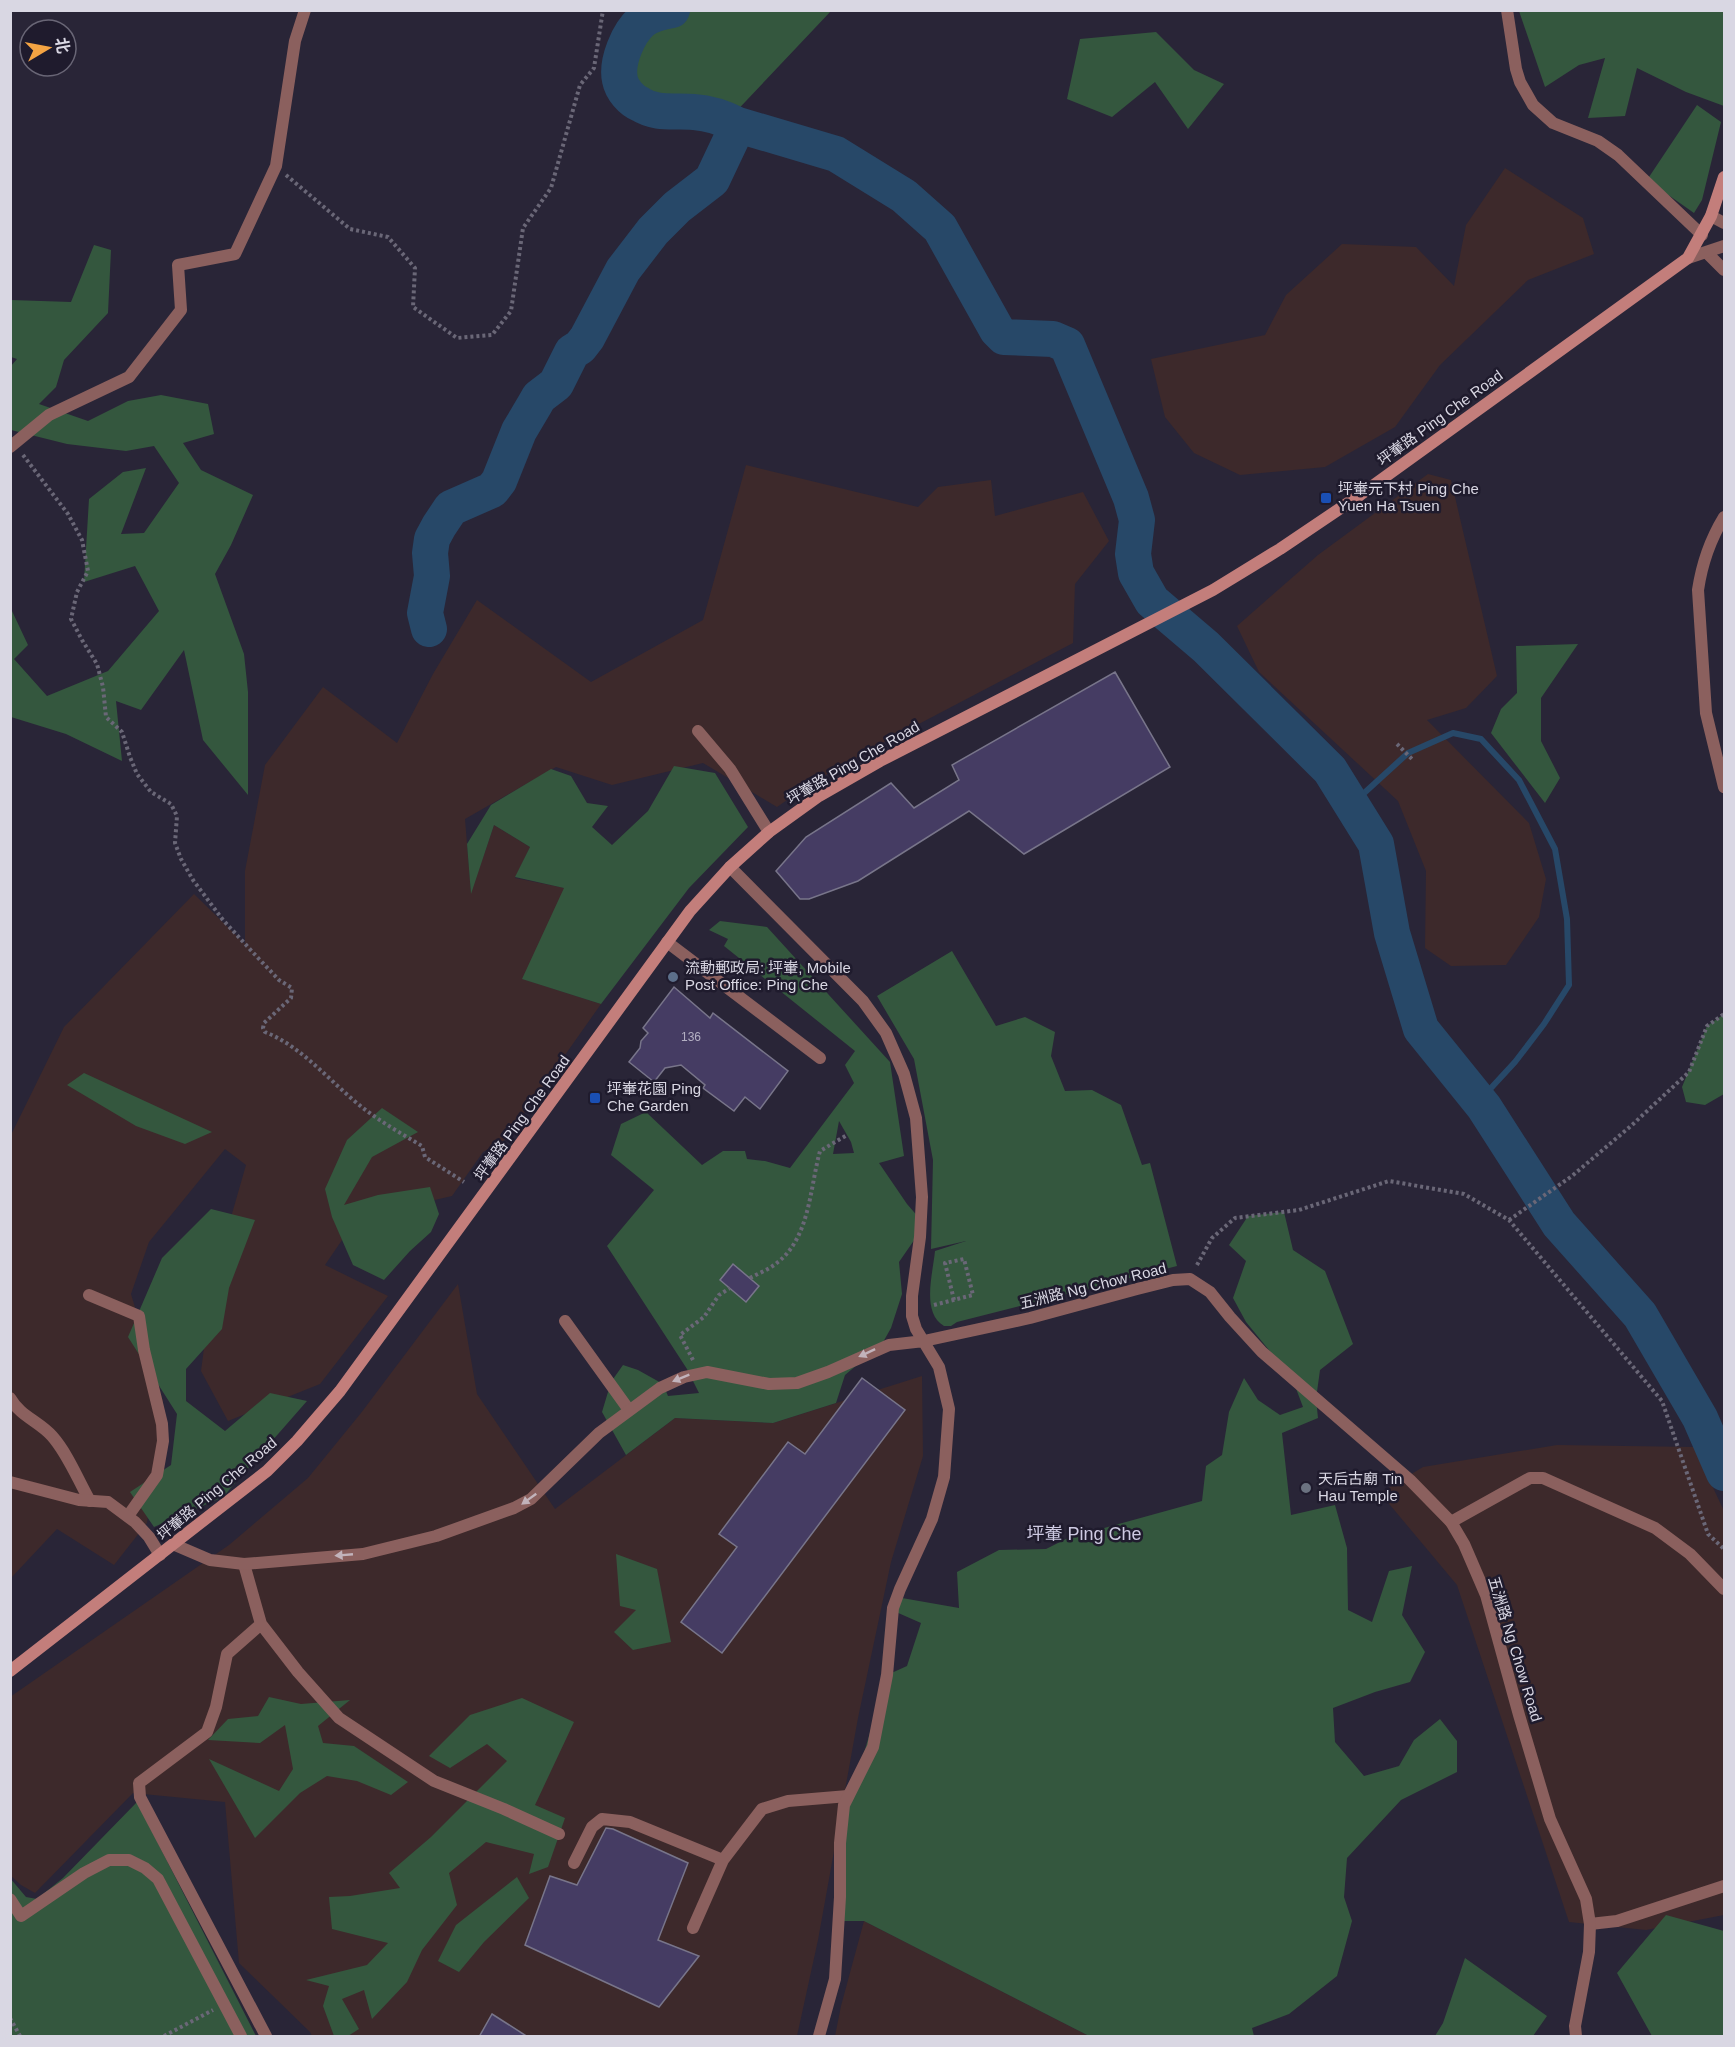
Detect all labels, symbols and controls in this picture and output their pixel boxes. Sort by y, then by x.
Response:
north arrow [18,18,78,78]
text: 北 [53,36,72,55]
street label: 坪輋路 Ping Che Road [1374,366,1506,469]
place label: 坪輋元下村 Ping Che Yuen Ha Tsuen [1338,480,1479,514]
marker: 坪輋元下村 Ping Che Yuen Ha Tsuen [1319,491,1333,505]
street label: 坪輋路 Ping Che Road [783,717,922,808]
place label: 流動郵政局: 坪輋, Mobile Post Office: Ping Che [685,959,851,993]
marker: 流動郵政局: 坪輋, Mobile Post Office: Ping Che [666,970,680,984]
house number: 136 [681,1030,701,1044]
street label: 坪輋路 Ping Che Road [470,1052,573,1184]
place label: 坪輋花園 Ping Che Garden [607,1080,701,1114]
marker: 坪輋花園 Ping Che Garden [588,1091,602,1105]
street label: 五洲路 Ng Chow Road [1018,1259,1168,1312]
one-way arrow [859,1349,876,1358]
one-way arrow [672,1374,690,1383]
street label: 坪輋路 Ping Che Road [153,1434,280,1544]
place label: 天后古廟 Tin Hau Temple [1318,1470,1402,1504]
marker: 天后古廟 Tin Hau Temple [1299,1481,1313,1495]
one-way arrow [522,1493,538,1505]
district label: 坪輋 Ping Che [1026,1524,1142,1544]
one-way arrow [335,1551,354,1560]
street label: 五洲路 Ng Chow Road [1485,1574,1546,1723]

